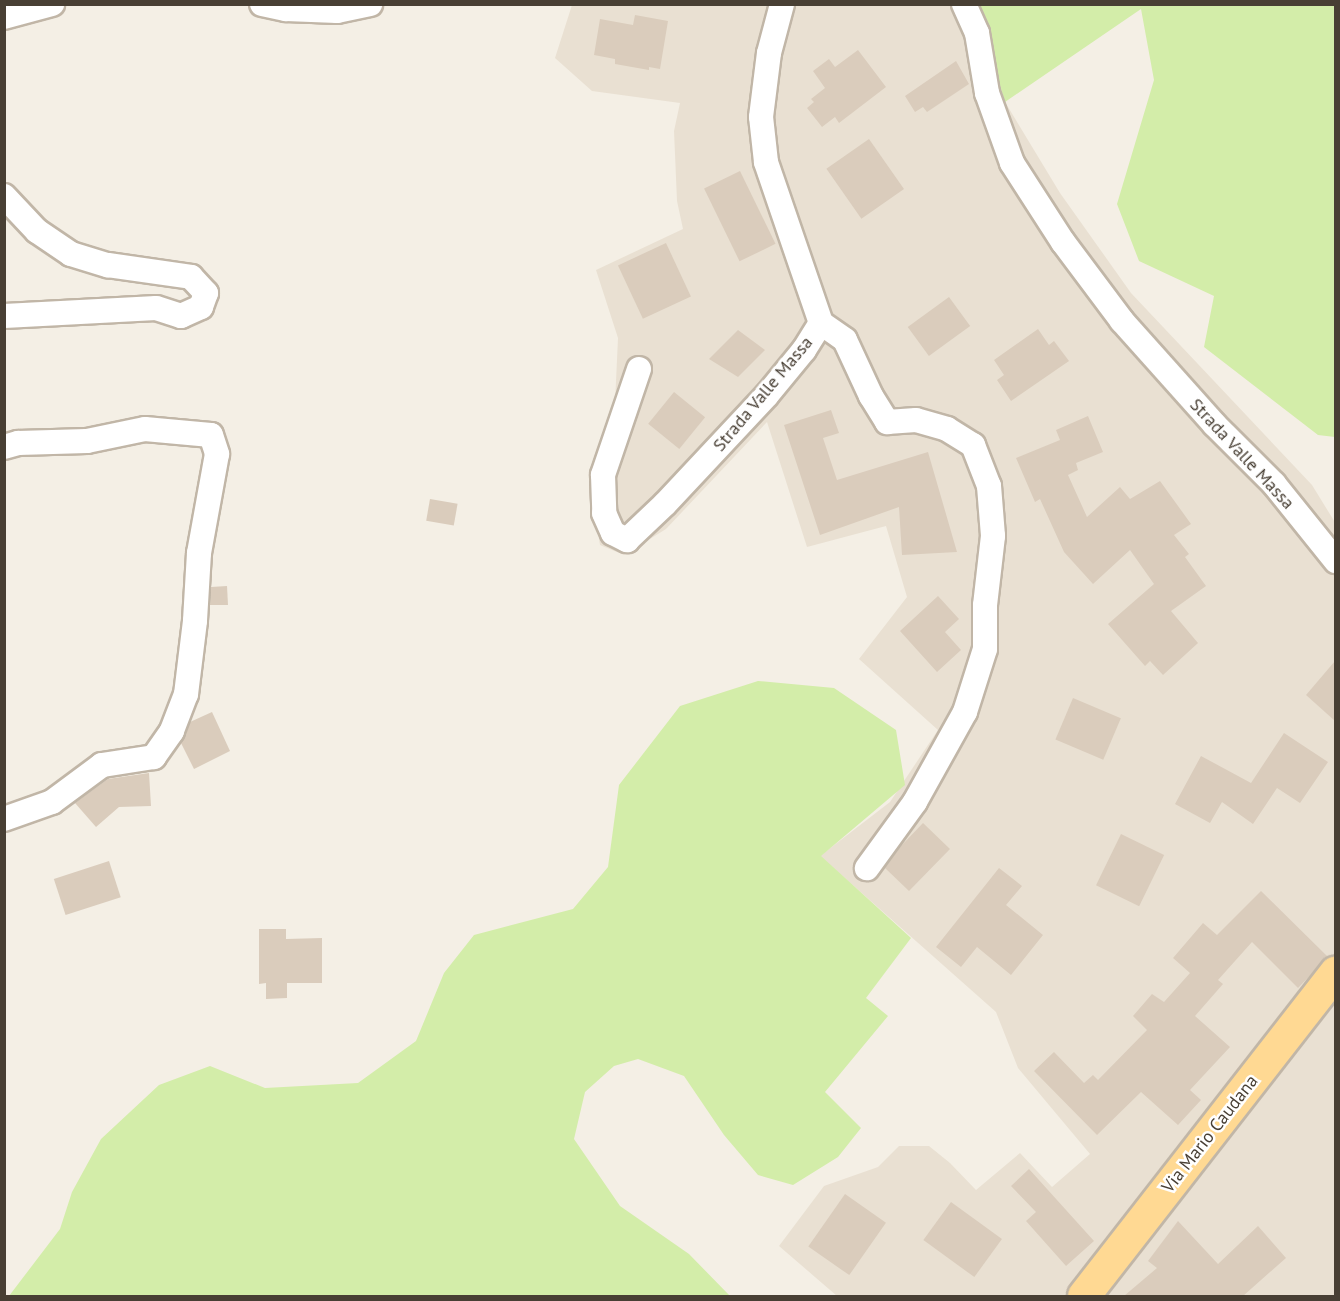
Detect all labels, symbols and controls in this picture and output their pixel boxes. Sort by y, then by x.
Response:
street label: Strada Valle Massa [708,332,818,456]
street label: Strada Valle Massa [1185,394,1299,514]
street label: Via Mario Caudana [1157,1071,1263,1197]

